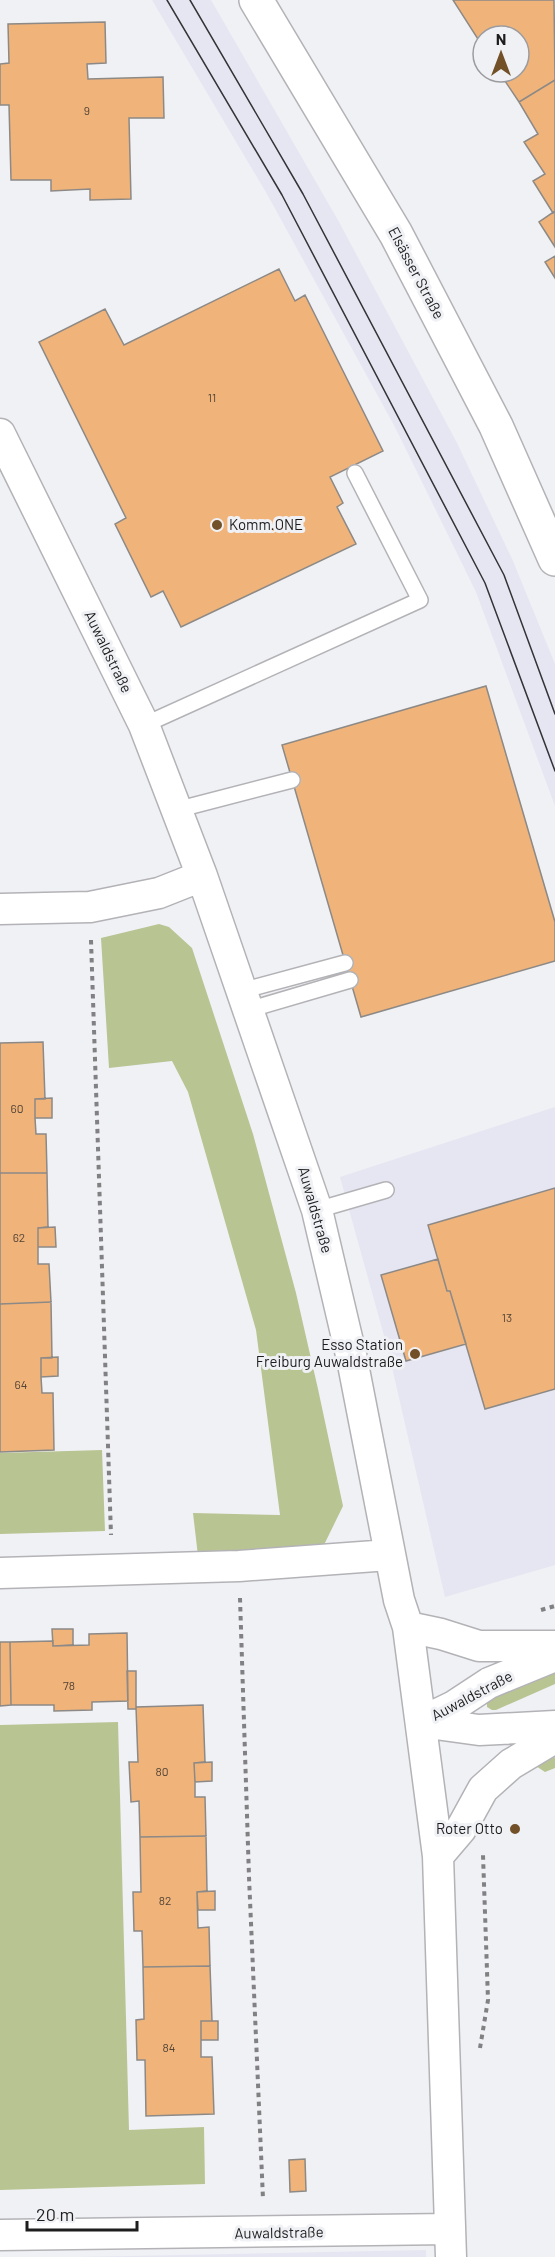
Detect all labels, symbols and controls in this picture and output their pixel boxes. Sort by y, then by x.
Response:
north arrow [471,24,531,84]
text: N [496,29,506,48]
house number: 9 [84,103,90,117]
street label: Elsässer Straße [385,223,449,322]
house number: 11 [208,390,216,404]
place label: Komm.ONE [229,515,303,533]
marker: Komm.ONE [210,518,224,532]
street label: Auwaldstraße [81,608,137,696]
house number: 60 [11,1101,23,1115]
street label: Auwaldstraße [295,1164,337,1255]
house number: 62 [13,1230,25,1244]
house number: 13 [502,1310,512,1324]
place label: Esso Station Freiburg Auwaldstraße [256,1335,403,1370]
marker: Esso Station Freiburg Auwaldstraße [408,1347,422,1361]
house number: 64 [15,1377,27,1391]
street label: Auwaldstraße [428,1666,515,1724]
house number: 78 [63,1678,75,1692]
house number: 80 [155,1764,169,1778]
place label: Roter Otto [436,1819,503,1837]
marker: Roter Otto [508,1822,522,1836]
house number: 82 [159,1893,171,1907]
house number: 84 [163,2040,175,2054]
scale bar [27,2194,136,2232]
text: 20 m [36,2203,74,2225]
street label: Auwaldstraße [234,2222,324,2242]

